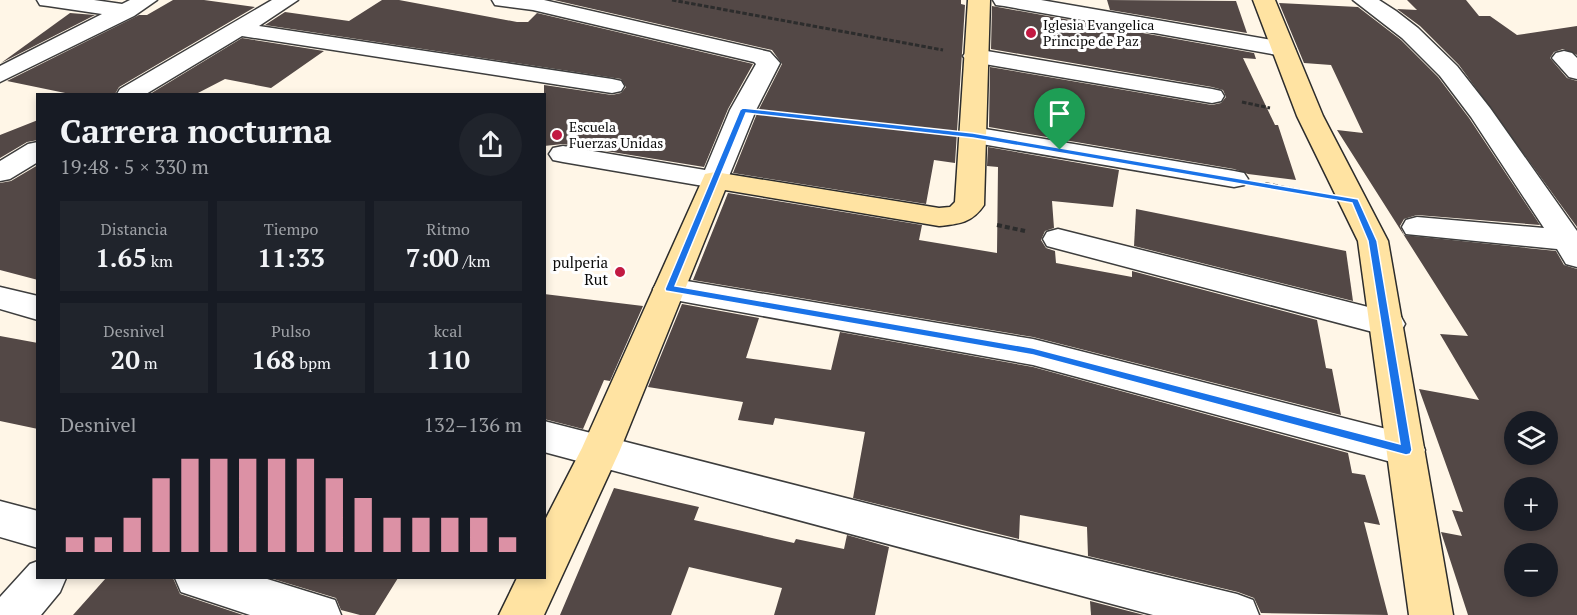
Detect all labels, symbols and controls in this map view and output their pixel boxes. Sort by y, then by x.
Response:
place label: Iglesia Evangelica Principe de Paz [1043,15,1154,50]
marker: Iglesia Evangelica Principe de Paz [1024,26,1038,40]
pin [1034,88,1085,150]
icon: arrive [1043,97,1076,130]
text: Carrera nocturna [60,109,332,152]
button: share [459,113,522,176]
place label: Escuela Fuerzas Unidas [569,117,663,152]
marker: Escuela Fuerzas Unidas [550,128,564,142]
text: 19:48 · 5 × 330 m [60,153,209,180]
text: Distancia [101,218,167,240]
text: Tiempo [264,218,318,240]
text: Ritmo [426,218,470,240]
text: 1.65 [95,240,147,274]
text: 11:33 [257,240,325,274]
text: 7:00 [406,240,459,274]
text: km [147,250,173,272]
text: /km [459,250,490,272]
place label: pulperia Rut [552,252,608,289]
marker: pulperia Rut [613,265,627,279]
text: Desnivel [103,320,165,342]
text: Pulso [271,320,311,342]
text: kcal [434,320,462,342]
text: 20 [110,342,140,376]
text: 168 [251,342,295,376]
text: 110 [426,342,470,376]
text: m [140,352,158,374]
text: bpm [295,352,331,374]
text: Desnivel [60,411,137,438]
text: 132–136 m [423,411,522,438]
map controls [1504,411,1558,597]
button: layers [1504,411,1558,465]
button: + [1504,477,1558,531]
button: − [1504,543,1558,597]

